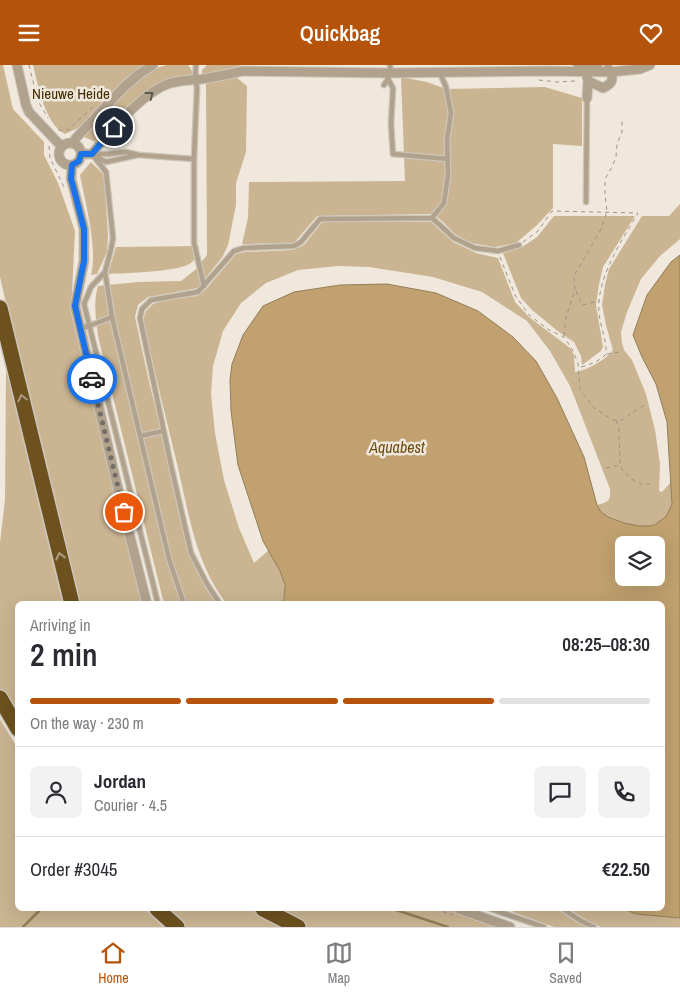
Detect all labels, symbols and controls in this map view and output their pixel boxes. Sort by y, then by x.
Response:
text: Quickbag [300,18,380,48]
icon: menu [15,19,43,47]
icon: heart [637,19,665,47]
park label: Nieuwe Heide [32,83,110,104]
one-way arrow [144,92,153,100]
pin [93,106,135,148]
icon: home [100,113,128,141]
courier [67,354,117,404]
icon: car [78,365,106,393]
one-way arrow [17,394,28,403]
water label: Aquabest [368,436,425,458]
pin [103,491,145,533]
icon: bag [110,498,138,526]
map controls [615,536,665,586]
button: layers [615,536,665,586]
one-way arrow [55,552,66,561]
text: Arriving in [30,614,91,636]
text: 08:25–08:30 [562,631,650,657]
text: 2 min [30,633,98,676]
text: On the way · 230 m [30,712,144,734]
button: person [30,766,82,818]
button: chat [534,766,586,818]
button: phone [598,766,650,818]
text: Jordan [94,768,146,794]
text: Courier · 4.5 [94,794,167,816]
text: Order #3045 [30,856,117,882]
text: €22.50 [602,856,650,882]
tab: Home [98,939,129,987]
tab: Map [325,939,353,987]
tab: Saved [549,939,582,987]

